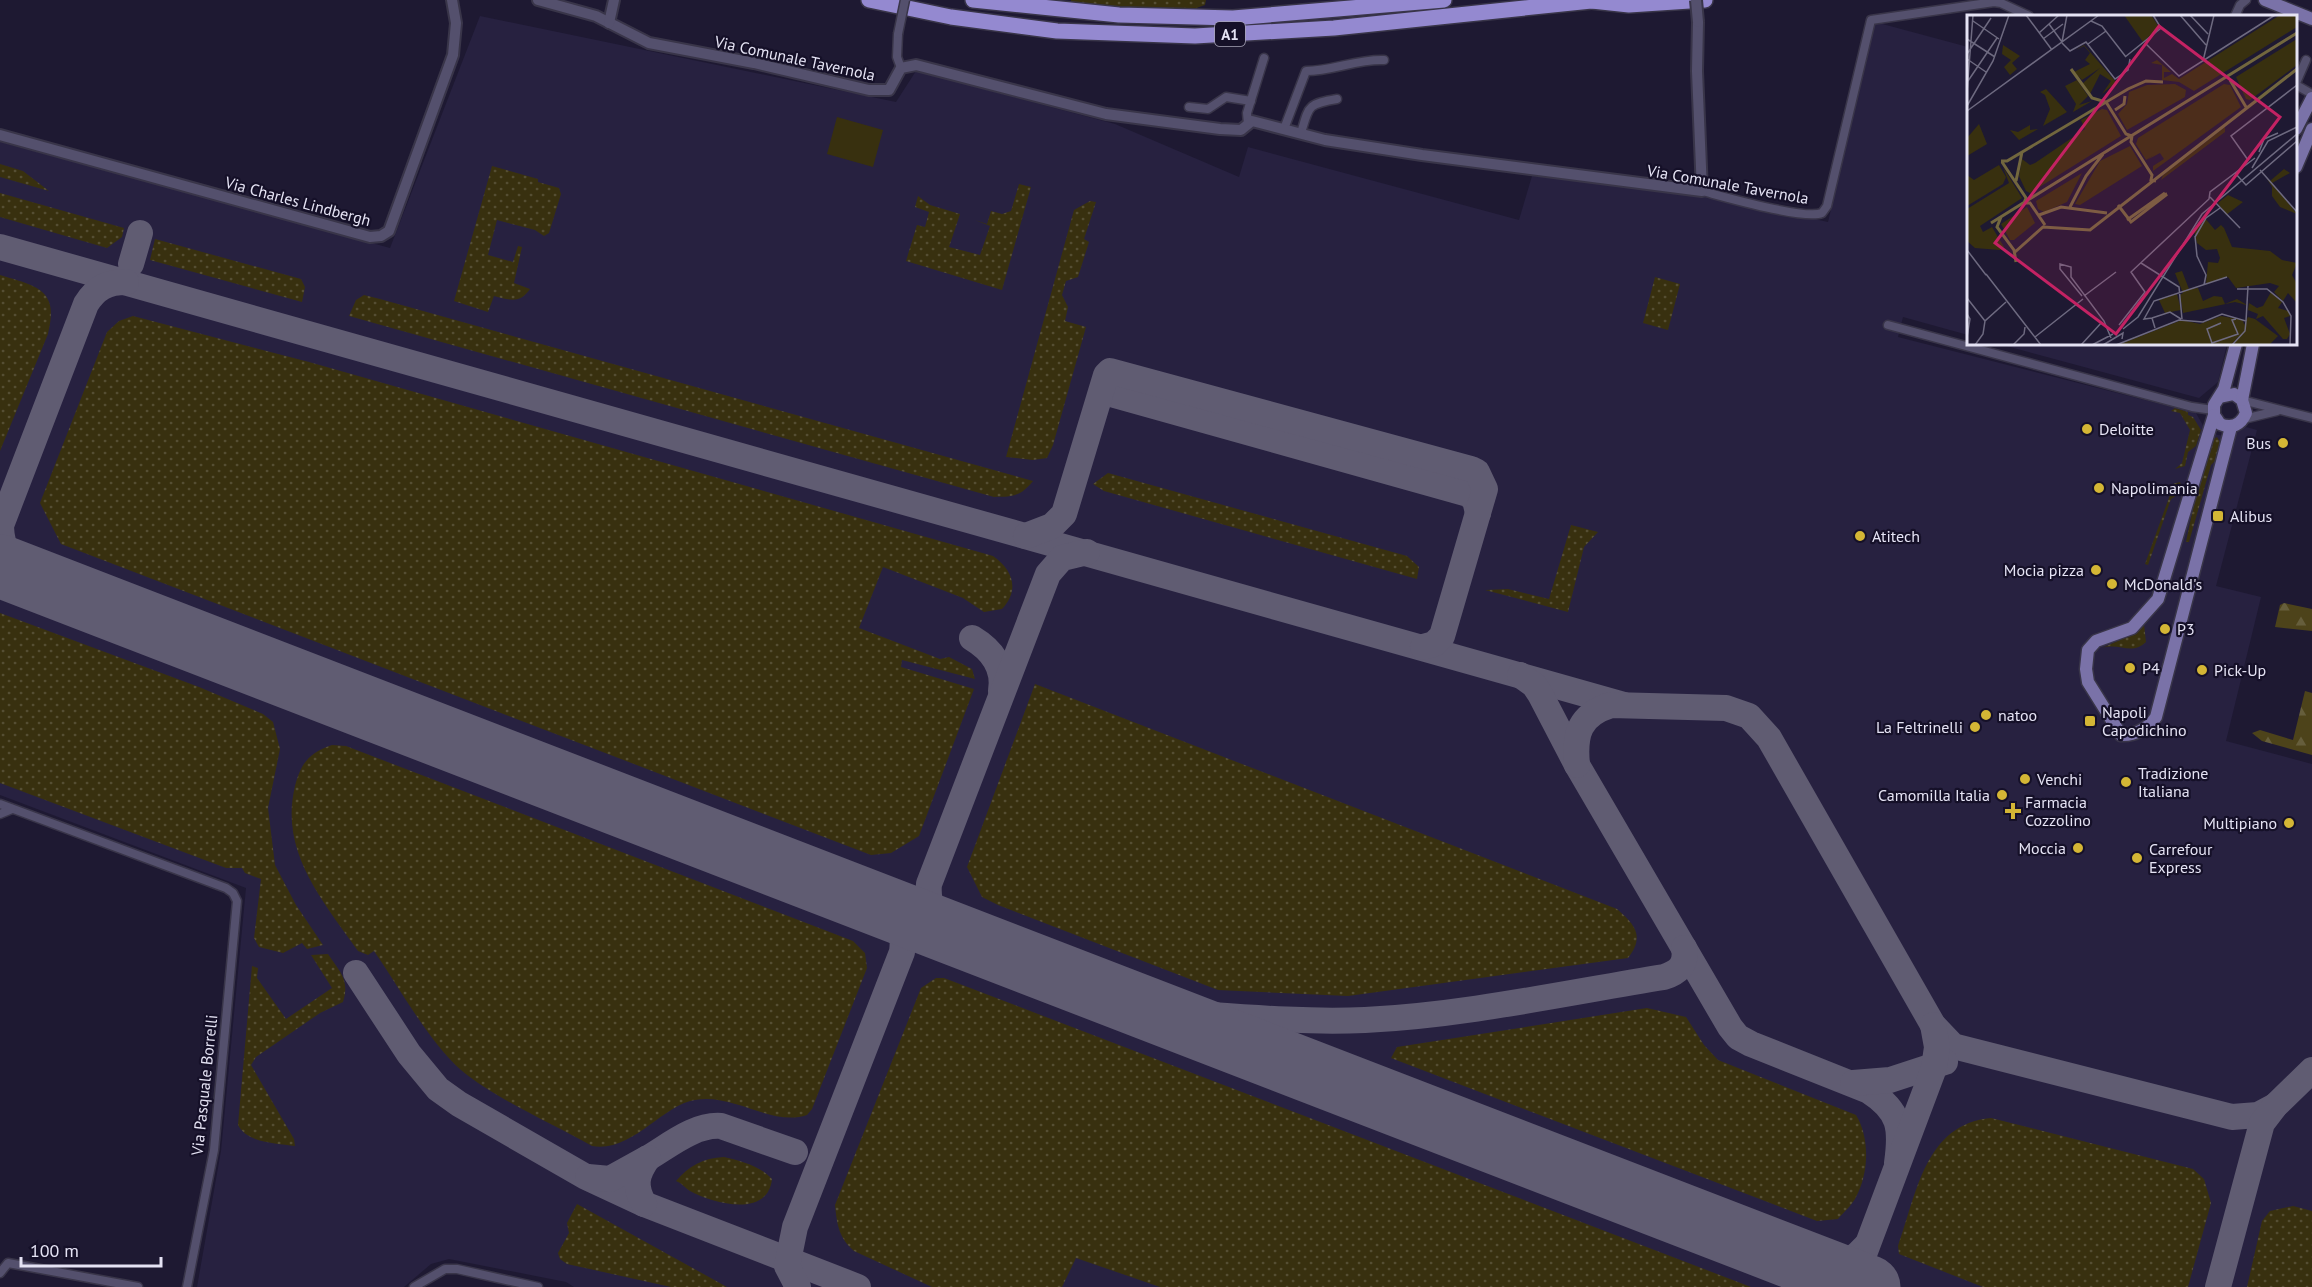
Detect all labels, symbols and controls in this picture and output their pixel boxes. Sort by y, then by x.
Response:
inset map [1967,15,2297,345]
road number: A1 [1215,22,1245,46]
street label: Via Comunale Tavernola [712,31,877,85]
street label: Via Comunale Tavernola [1645,160,1810,208]
street label: Via Charles Lindbergh [222,172,373,230]
place label: Deloitte [2099,419,2154,439]
marker: Deloitte [2080,422,2094,436]
place label: Bus [2246,433,2271,453]
marker: Bus [2276,436,2290,450]
place label: Napolimania [2111,478,2198,498]
marker: Napolimania [2092,481,2106,495]
place label: Alibus [2230,506,2273,526]
marker: Alibus [2211,509,2225,523]
place label: Atitech [1872,526,1920,546]
marker: Atitech [1853,529,1867,543]
place label: Mocia pizza [2004,560,2084,580]
marker: Mocia pizza [2089,563,2103,577]
place label: McDonald's [2124,574,2202,594]
marker: McDonald's [2105,577,2119,591]
place label: P3 [2177,619,2195,639]
marker: P3 [2158,622,2172,636]
place label: P4 [2142,658,2160,678]
place label: Pick-Up [2214,660,2266,680]
marker: P4 [2123,661,2137,675]
marker: Pick-Up [2195,663,2209,677]
place label: Napoli Capodichino [2102,702,2187,740]
place label: natoo [1998,705,2037,725]
marker: natoo [1979,708,1993,722]
marker: Napoli Capodichino [2083,714,2097,728]
place label: La Feltrinelli [1876,717,1963,737]
marker: La Feltrinelli [1968,720,1982,734]
place label: Tradizione Italiana [2138,763,2208,801]
place label: Venchi [2036,769,2082,789]
marker: Venchi [2018,772,2032,786]
marker: Tradizione Italiana [2119,775,2133,789]
place label: Camomilla Italia [1878,785,1990,805]
marker: Camomilla Italia [1995,788,2009,802]
place label: Farmacia Cozzolino [2025,792,2091,830]
marker: Farmacia Cozzolino [2006,804,2020,818]
place label: Multipiano [2203,813,2277,833]
marker: Multipiano [2282,816,2296,830]
place label: Moccia [2018,838,2066,858]
place label: Carrefour Express [2149,839,2213,877]
marker: Moccia [2071,841,2085,855]
marker: Carrefour Express [2130,851,2144,865]
street label: Via Pasquale Borrelli [187,1014,221,1157]
scale bar [21,1230,160,1268]
text: 100 m [30,1239,79,1262]

